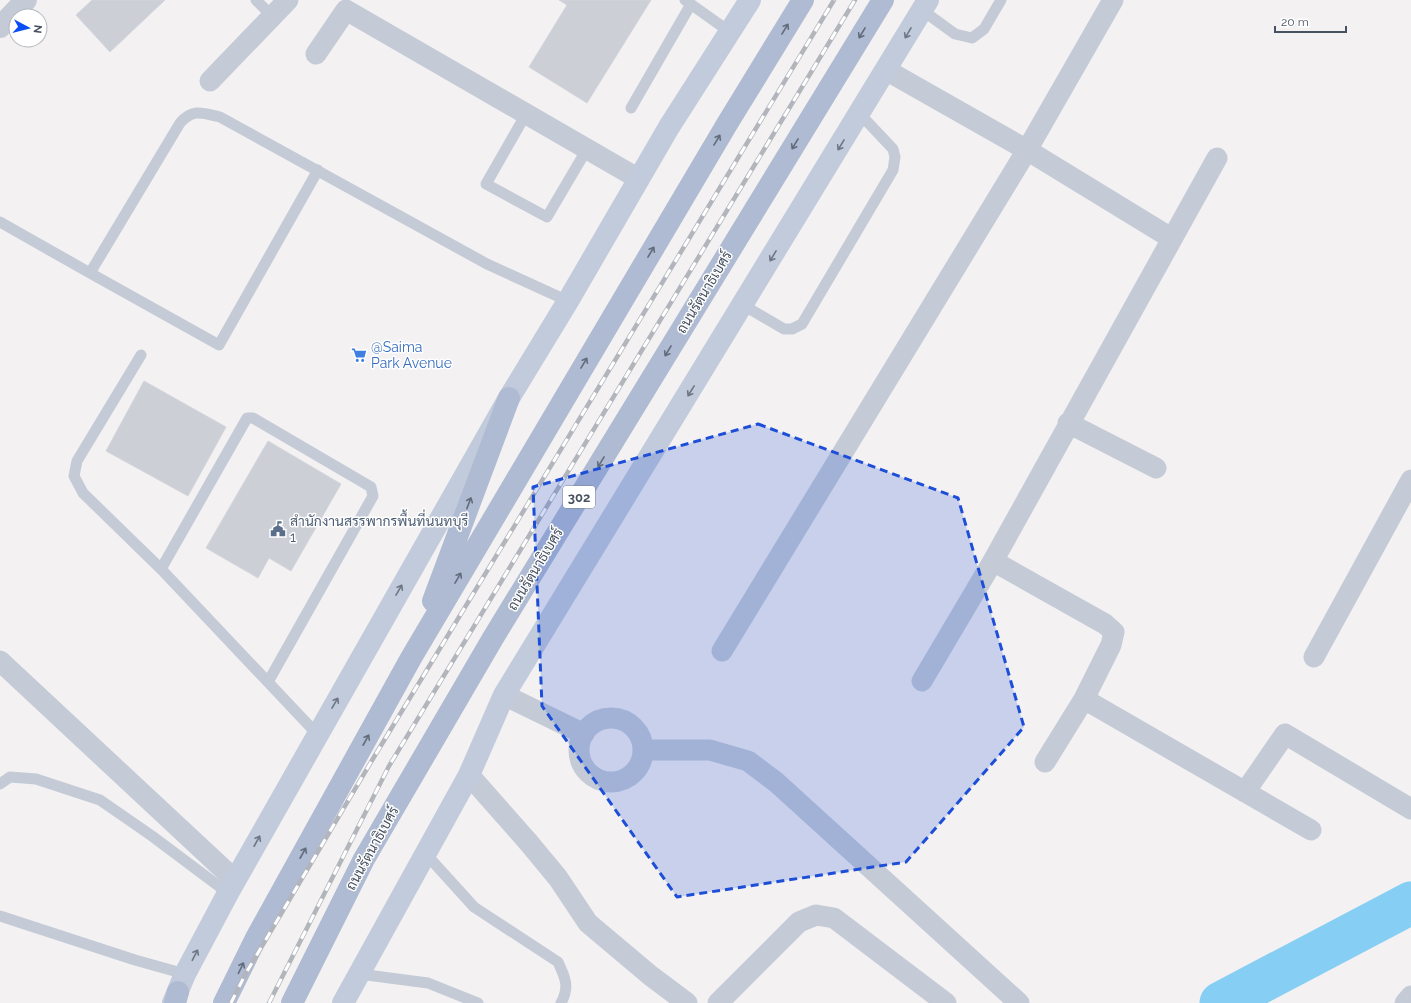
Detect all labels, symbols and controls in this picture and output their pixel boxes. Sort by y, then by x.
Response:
north arrow [8,8,48,48]
scale bar [1275,8,1346,34]
text: 20 m [1281,15,1309,29]
text: N [30,24,44,34]
one-way arrow [781,24,789,35]
one-way arrow [858,27,866,39]
one-way arrow [904,28,912,39]
one-way arrow [714,134,722,146]
one-way arrow [790,138,798,150]
one-way arrow [837,139,845,150]
one-way arrow [647,246,655,258]
street label: ถนนรัตนาธิเบศร์ [672,247,735,336]
one-way arrow [769,250,777,262]
place label: @Saima Park Avenue [371,339,452,371]
one-way arrow [664,345,672,357]
supermarket icon: @Saima Park Avenue [350,346,368,364]
one-way arrow [581,357,589,369]
one-way arrow [686,385,694,397]
one-way arrow [596,456,604,468]
road number: 302 [563,486,595,508]
one-way arrow [466,498,474,510]
place label: สำนักงานสรรพากรพื้นที่นนทบุรี 1 [290,509,469,545]
public building icon: สำนักงานสรรพากรพื้นที่นนทบุรี 1 [269,520,287,538]
street label: ถนนรัตนาธิเบศร์ [503,524,566,613]
one-way arrow [454,572,462,584]
one-way arrow [396,584,404,596]
one-way arrow [331,697,339,709]
one-way arrow [362,734,370,746]
street label: ถนนรัตนาธิเบศร์ [342,803,402,893]
one-way arrow [254,835,262,847]
one-way arrow [299,848,307,860]
one-way arrow [192,949,199,961]
one-way arrow [238,962,245,974]

